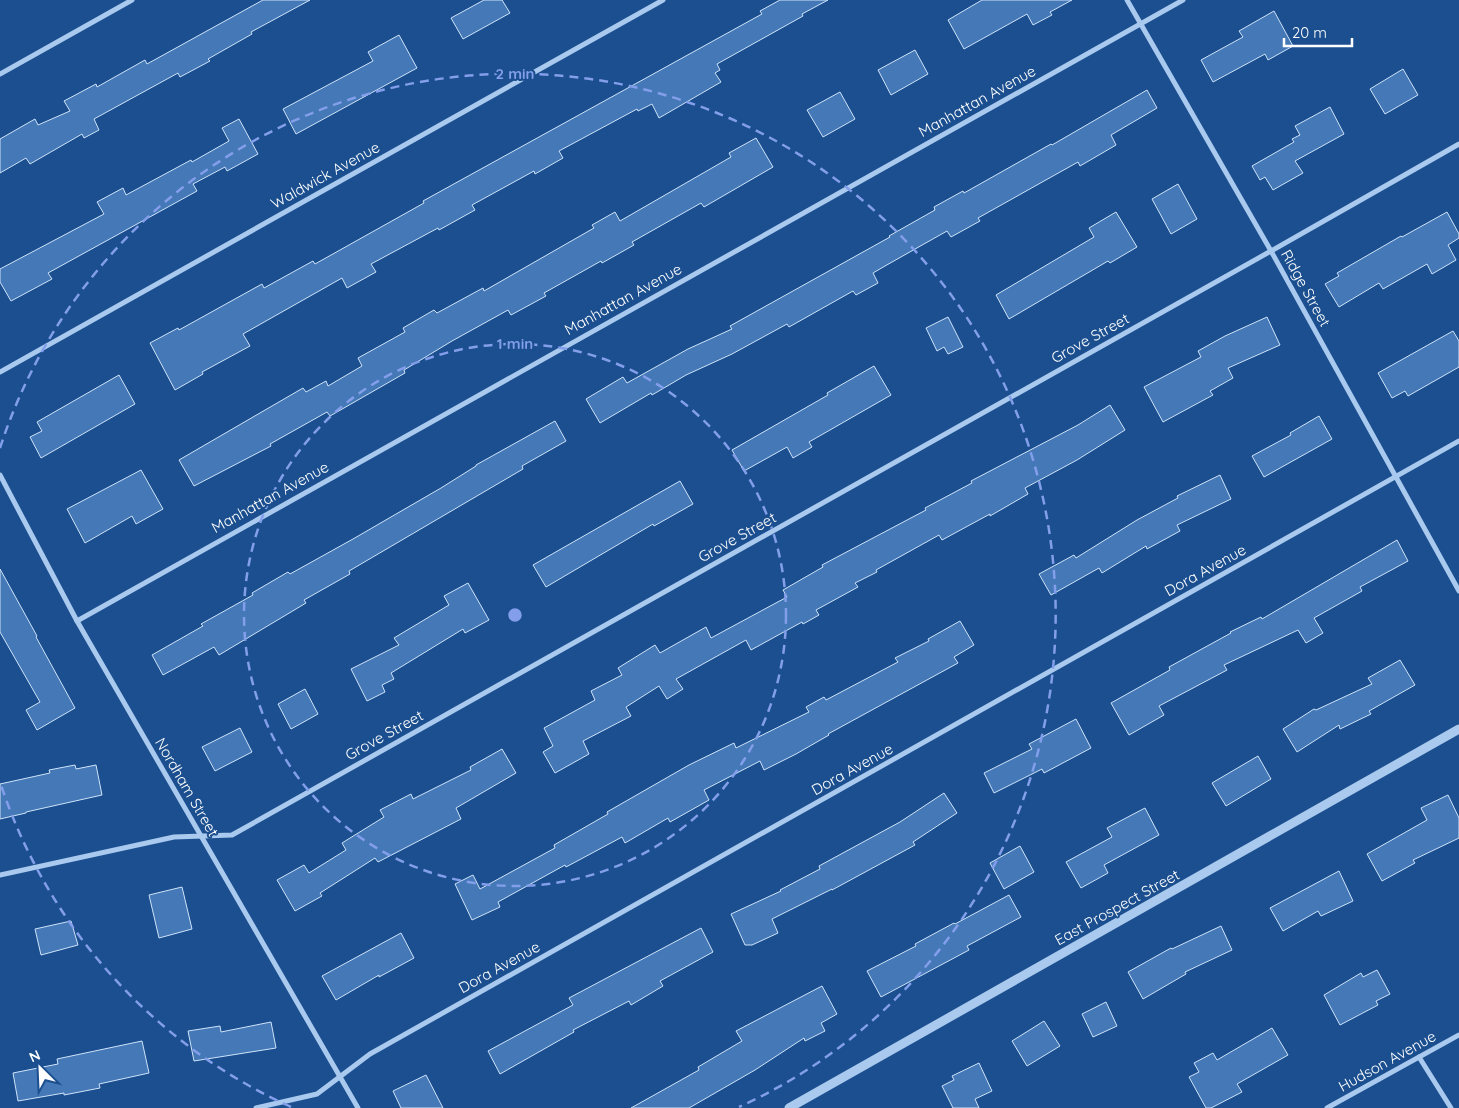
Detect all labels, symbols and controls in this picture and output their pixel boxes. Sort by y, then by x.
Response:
scale bar [1284,15,1352,47]
text: 20 m [1292,23,1327,42]
street label: Manhattan Avenue [915,61,1039,141]
text: 2 min [495,64,535,83]
street label: Waldwick Avenue [267,137,383,213]
street label: Ridge Street [1277,246,1335,330]
street label: Manhattan Avenue [561,259,685,339]
street label: Grove Street [1048,309,1132,367]
text: 1 min [497,334,533,353]
street label: Manhattan Avenue [208,457,332,537]
street label: Grove Street [695,508,779,566]
street label: Dora Avenue [1161,540,1249,600]
centre of rings [506,606,524,624]
street label: Grove Street [342,706,426,764]
street label: Nordham Street [151,734,223,840]
street label: Dora Avenue [808,739,896,799]
street label: East Prospect Street [1051,865,1183,949]
street label: Dora Avenue [455,937,543,997]
street label: Hudson Avenue [1335,1026,1439,1096]
north arrow [15,1043,65,1093]
text: N [26,1046,43,1066]

